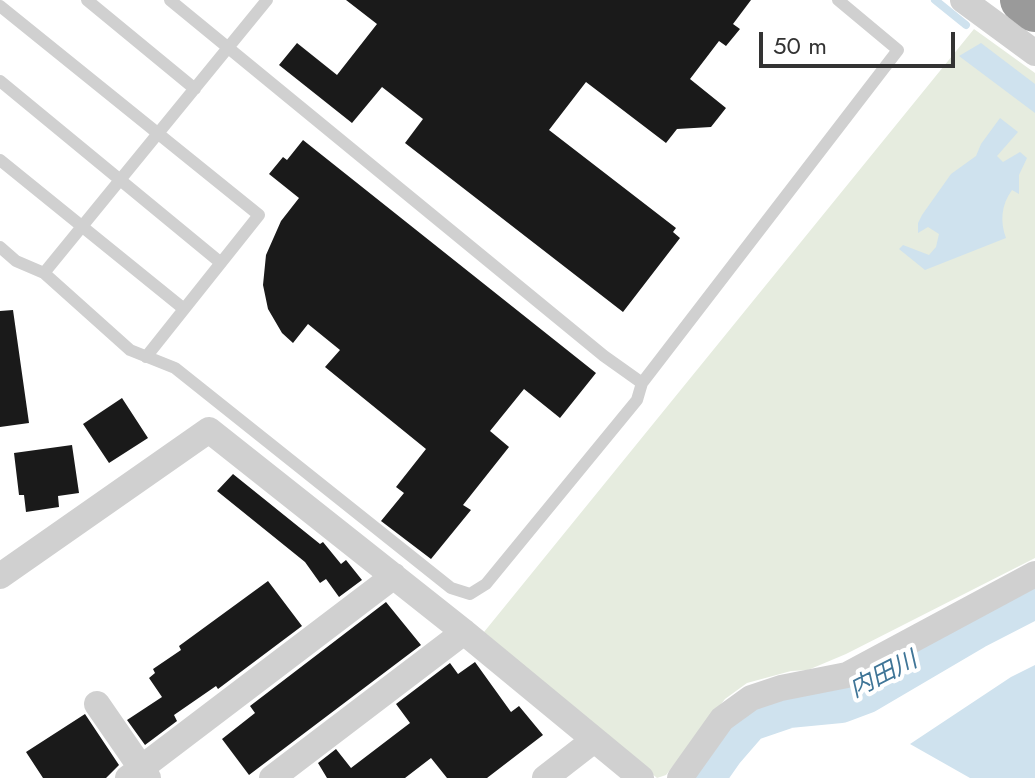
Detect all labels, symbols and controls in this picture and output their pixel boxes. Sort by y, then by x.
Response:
scale bar [763,16,959,66]
text: 50 m [773,28,827,63]
water label: 内田川 [845,647,923,705]

